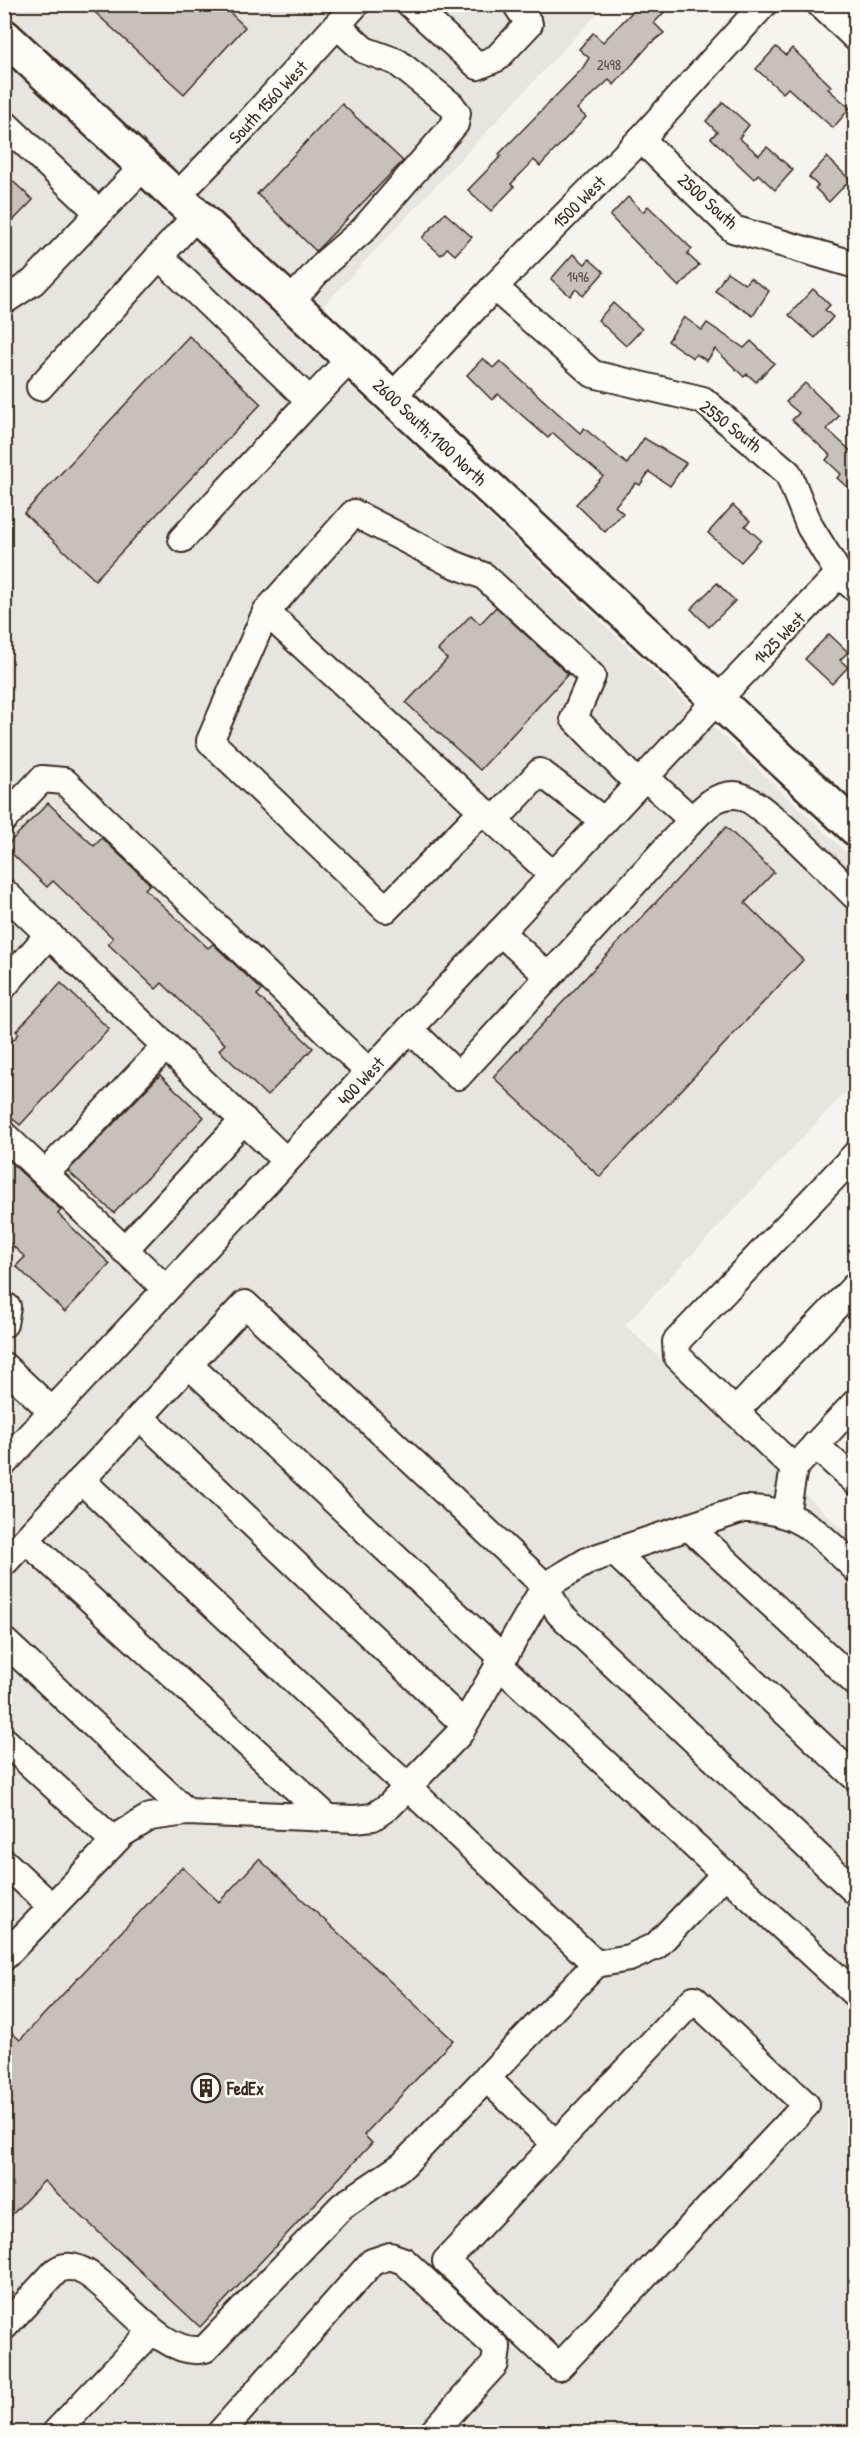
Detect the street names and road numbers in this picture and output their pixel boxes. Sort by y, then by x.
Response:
street label: South 1560 West [223,54,314,149]
street label: 2500 South [673,167,744,235]
street label: 1500 West [547,169,612,234]
street label: 2600 South;1100 North [368,373,493,492]
street label: 2550 South [695,394,768,458]
street label: 1425 West [747,605,811,670]
street label: 400 West [332,1051,391,1111]

